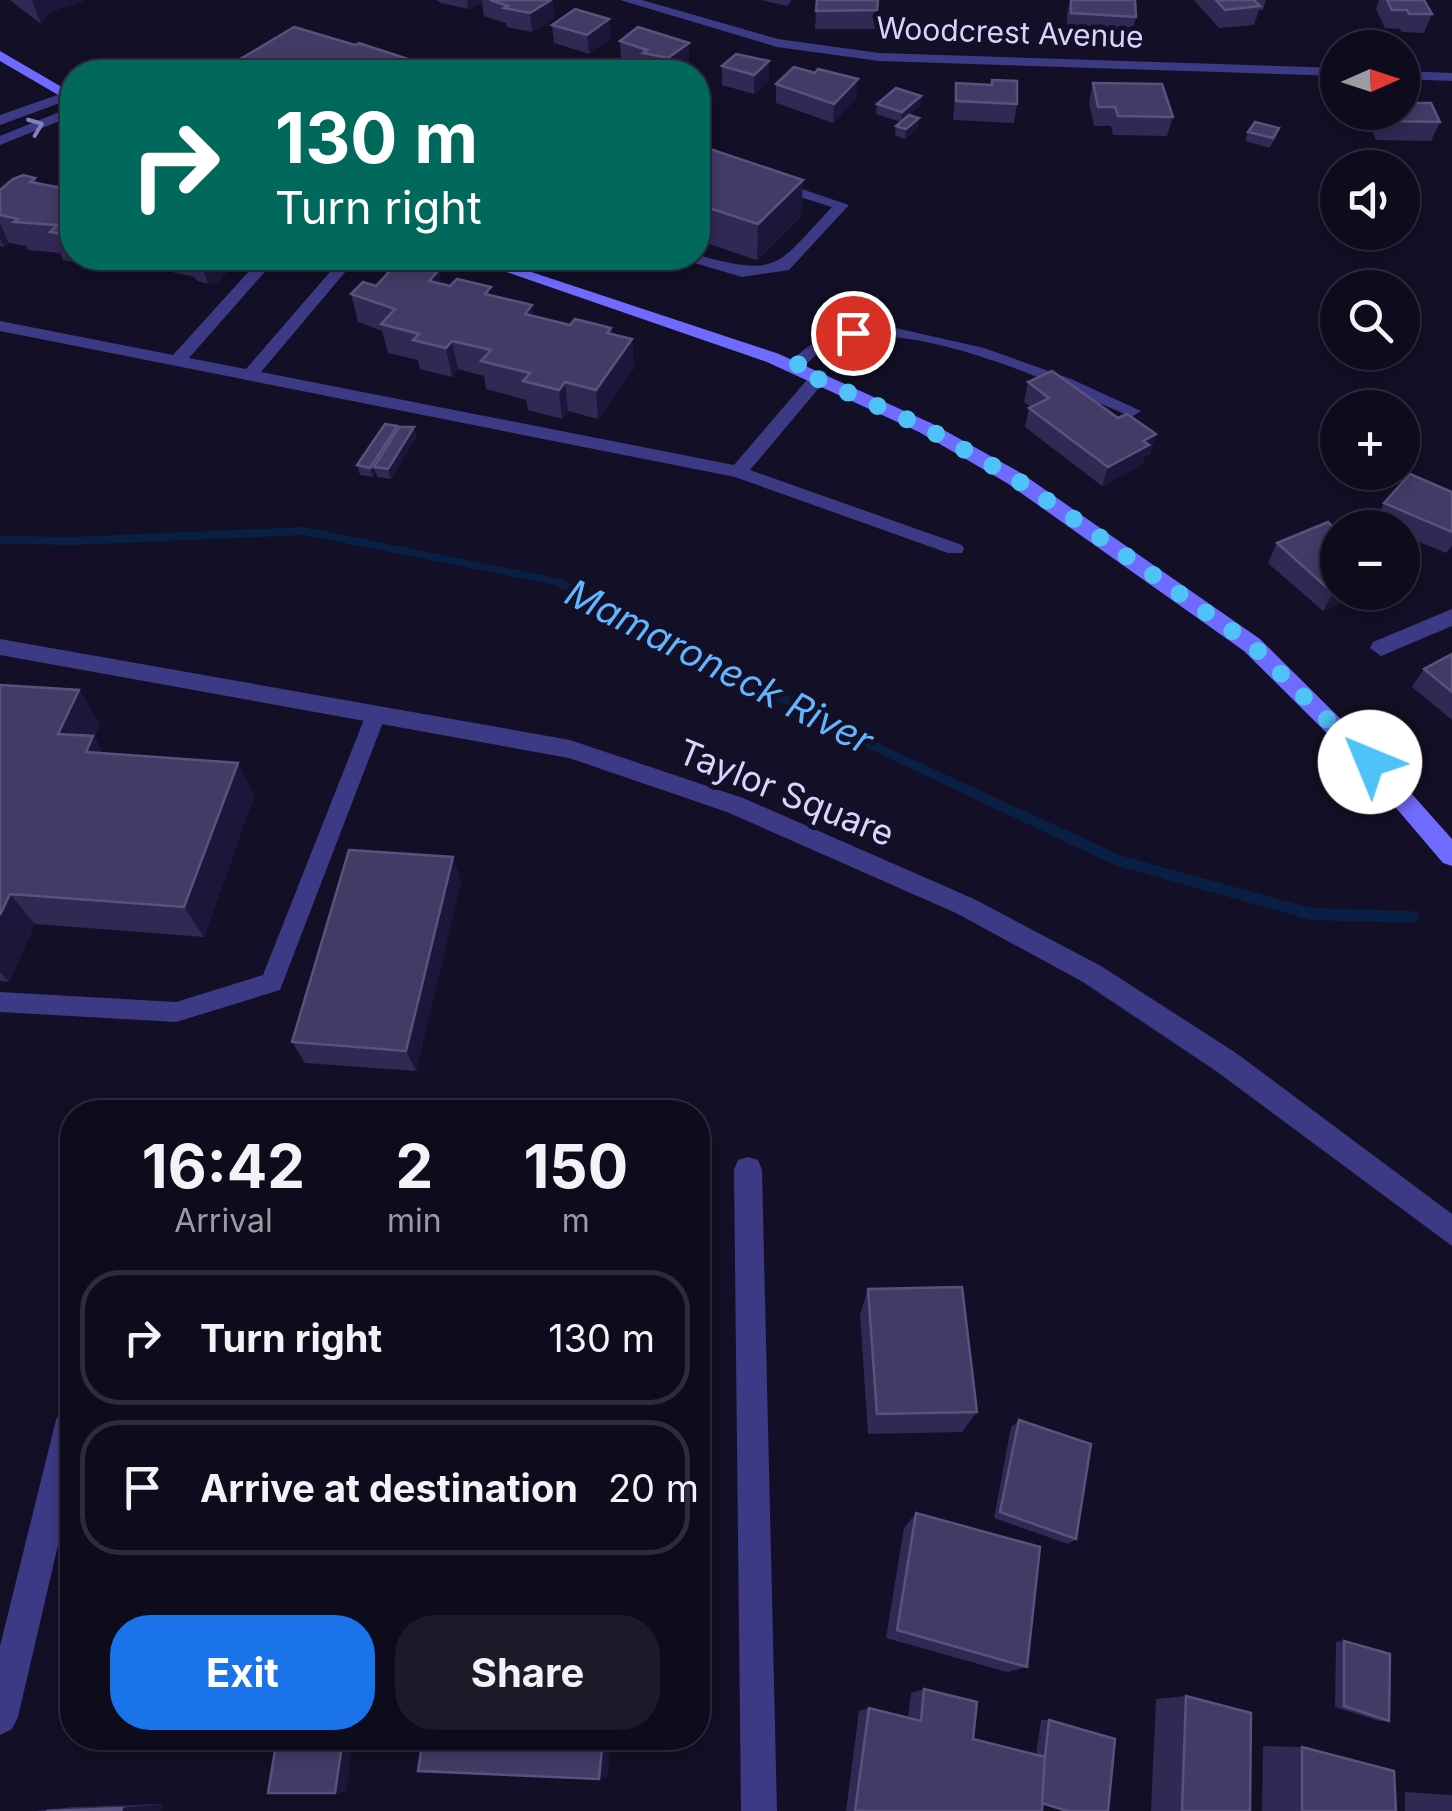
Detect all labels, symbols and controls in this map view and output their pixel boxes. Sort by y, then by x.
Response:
street label: Woodcrest Avenue [876,9,1144,55]
north arrow [1320,30,1420,130]
map controls [1320,30,1420,610]
text: 130 m [275,95,478,180]
icon: right [110,100,240,230]
one-way arrow [26,118,44,138]
button: sound [1320,150,1420,250]
text: Turn right [275,180,482,235]
button: search [1320,270,1420,370]
pin [811,291,896,376]
icon: arrive [826,306,881,361]
button: + [1320,390,1420,490]
button: − [1320,510,1420,610]
water label: Mamaroneck River [558,569,882,764]
position arrow [1318,710,1422,814]
street label: Taylor Square [672,730,900,854]
text: 16:42 [142,1130,305,1202]
text: 2 [395,1130,433,1202]
text: 150 [523,1130,628,1202]
text: Arrival [174,1201,273,1240]
text: min [387,1201,442,1240]
text: m [562,1201,590,1240]
icon: right [115,1310,170,1365]
text: Turn right [200,1315,382,1361]
text: 130 m [548,1315,655,1361]
icon: arrive [115,1460,170,1515]
text: Arrive at destination [200,1465,578,1511]
text: 20 m [608,1465,699,1511]
button: Exit [110,1615,375,1730]
button: Share [395,1615,660,1730]

